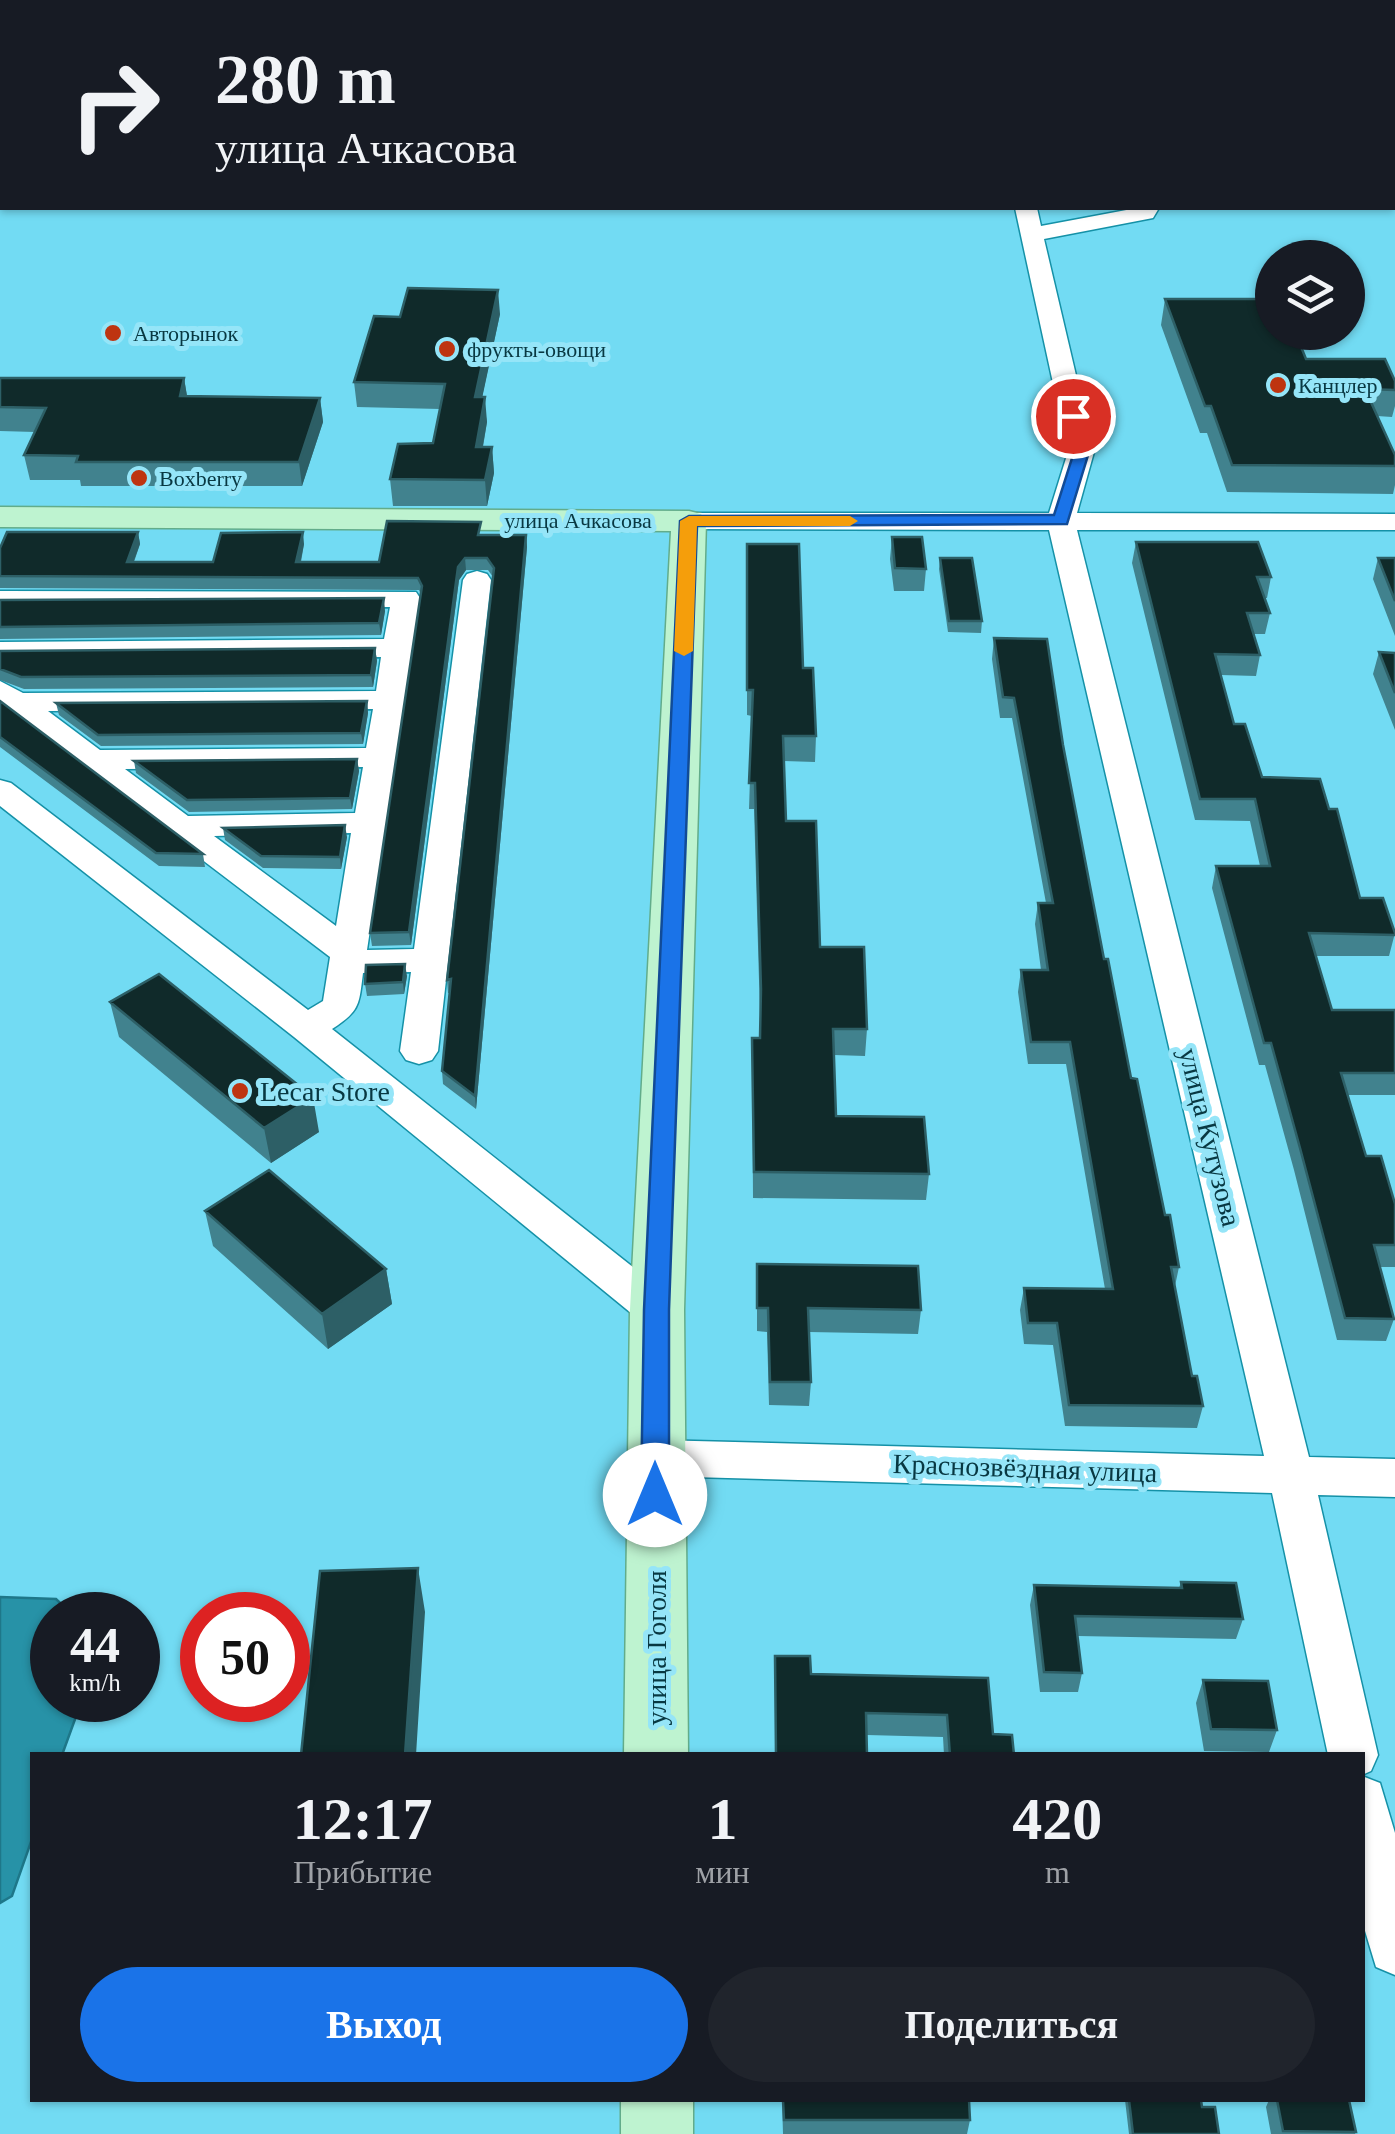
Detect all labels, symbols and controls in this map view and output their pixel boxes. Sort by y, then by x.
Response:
icon: right [50,40,180,170]
text: 280 m [215,41,396,118]
text: улица Ачкасова [215,123,517,173]
map controls [1255,240,1365,350]
button: layers [1255,240,1365,350]
place label: Авторынок [133,321,239,346]
marker: Авторынок [102,322,124,344]
place label: фрукты-овощи [467,337,606,362]
marker: фрукты-овощи [436,338,458,360]
place label: Канцлер [1298,373,1377,398]
pin [1031,374,1116,459]
marker: Канцлер [1267,374,1289,396]
icon: arrive [1046,389,1101,444]
place label: Boxberry [159,466,242,491]
marker: Boxberry [128,467,150,489]
street label: улица Ачкасова [504,508,652,533]
street label: улица Кутузова [1173,1045,1247,1230]
place label: Lecar Store [260,1076,390,1107]
marker: Lecar Store [229,1080,251,1102]
position arrow [603,1443,707,1547]
street label: Краснозвёздная улица [892,1448,1158,1488]
street label: улица Гоголя [641,1570,672,1726]
speed limit sign: 50 [180,1592,310,1722]
text: 44 [70,1617,120,1673]
text: km/h [69,1669,121,1696]
text: 12:17 [293,1786,433,1852]
text: 1 [707,1786,737,1852]
text: 420 [1012,1786,1102,1852]
text: Прибытие [293,1854,432,1890]
text: мин [695,1854,750,1890]
text: m [1045,1854,1070,1890]
button: Выход [80,1967,688,2082]
button: Поделиться [708,1967,1315,2082]

